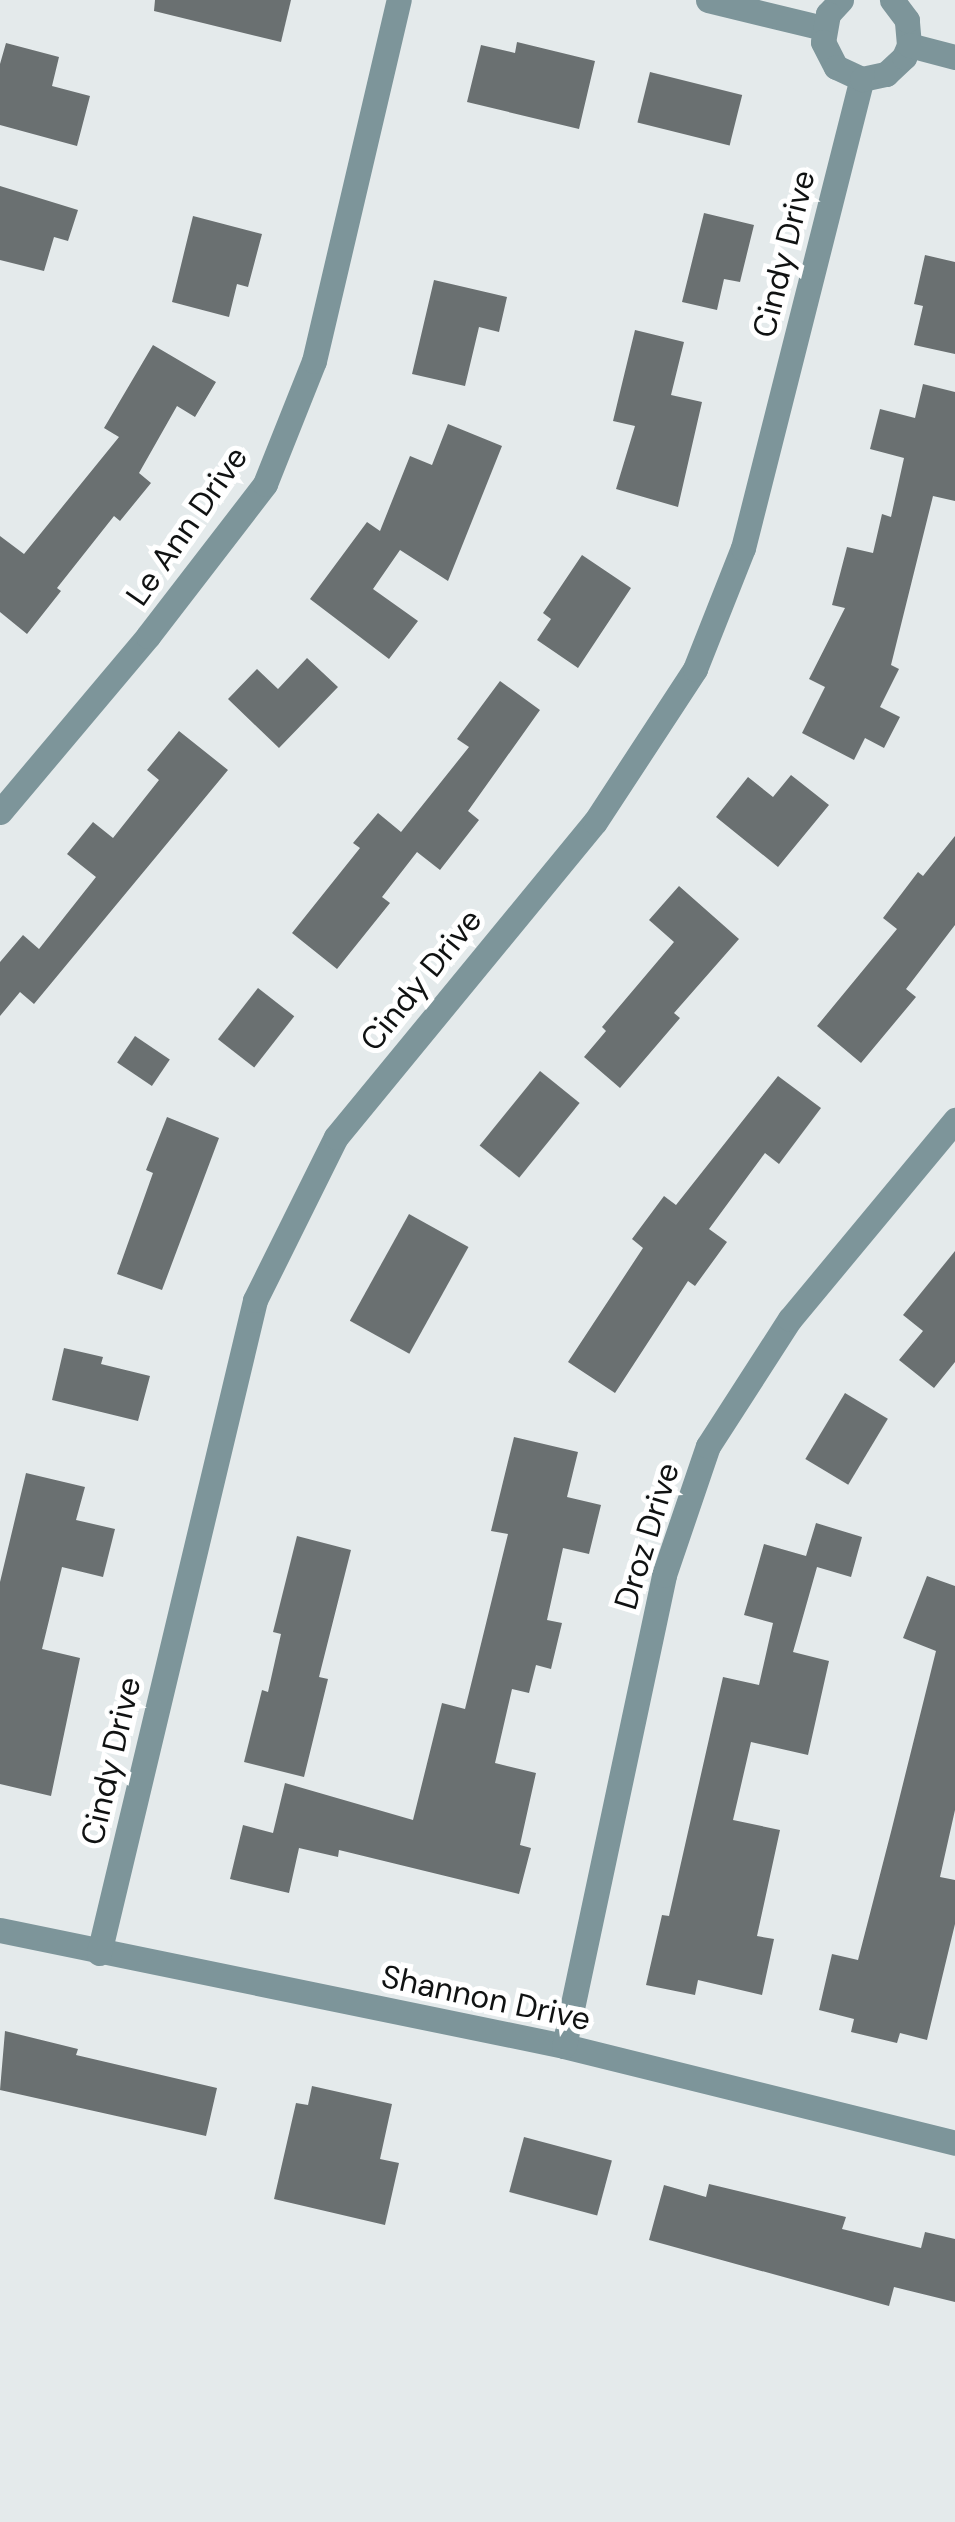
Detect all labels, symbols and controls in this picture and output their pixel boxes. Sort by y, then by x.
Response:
street label: Cindy Drive [745,166,823,342]
street label: Le Ann Drive [118,439,256,613]
street label: Cindy Drive [352,901,490,1059]
street label: Droz Drive [607,1458,687,1614]
street label: Cindy Drive [73,1673,149,1849]
street label: Shannon Drive [378,1957,594,2039]

